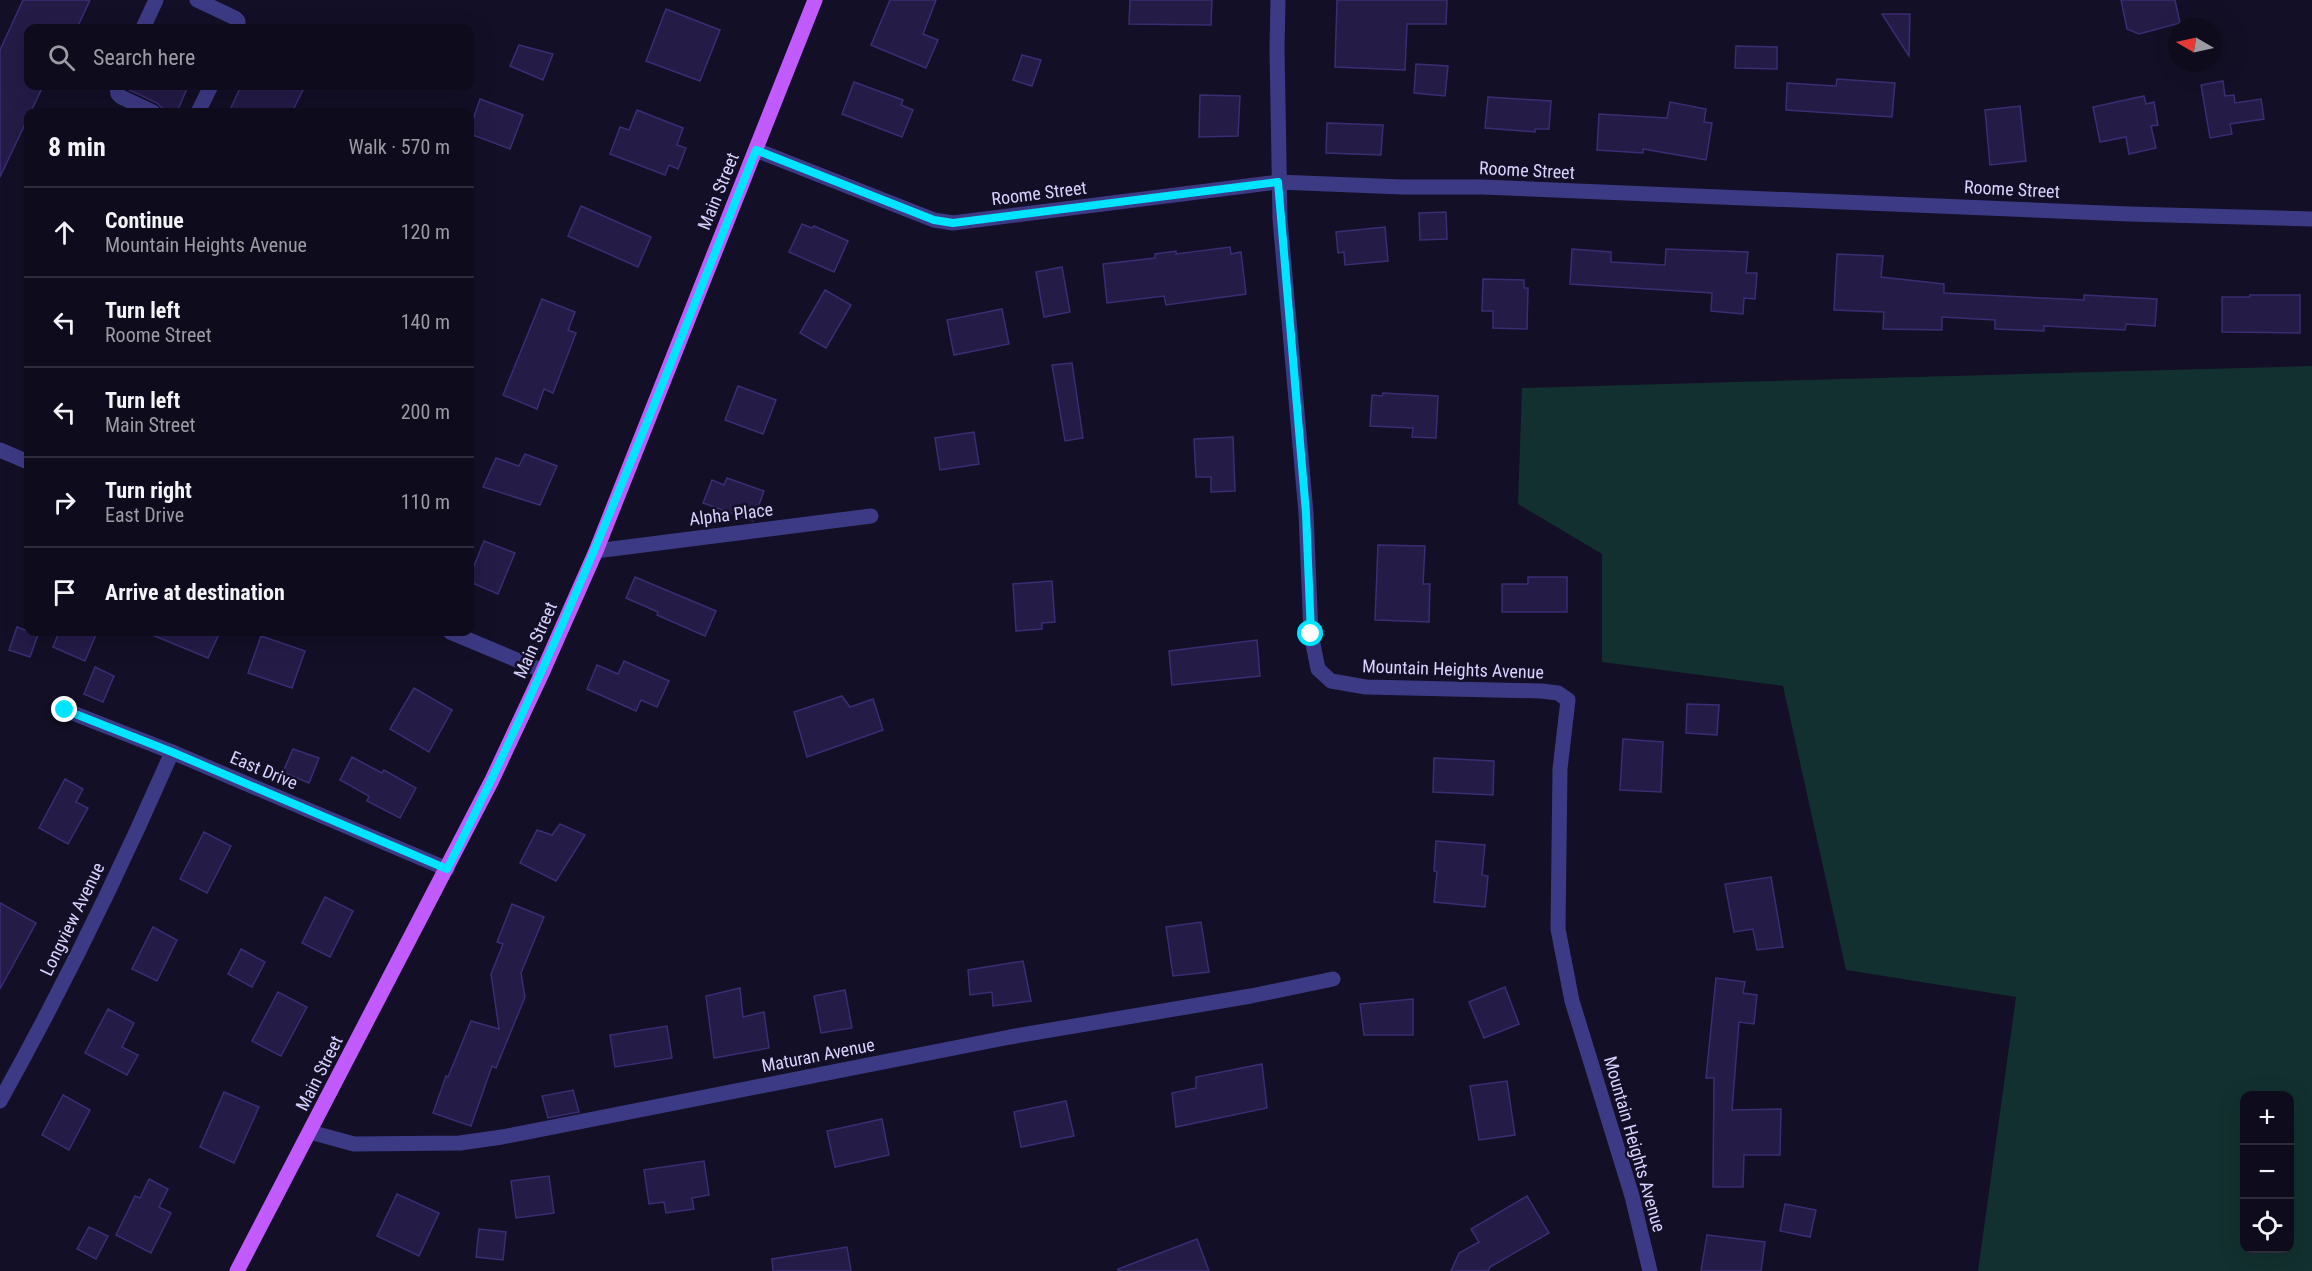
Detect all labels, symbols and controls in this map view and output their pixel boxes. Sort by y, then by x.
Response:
north arrow [2168,18,2222,72]
search box [24,24,474,90]
icon: search [45,41,78,74]
text: Search here [93,45,195,70]
text: 8 min [48,132,106,162]
text: Walk · 570 m [349,135,450,159]
street label: Main Street [693,149,743,233]
street label: Roome Street [1479,157,1575,183]
street label: Roome Street [1964,176,2060,202]
street label: Roome Street [990,177,1088,209]
text: Continue [105,208,184,233]
icon: ahead [48,216,81,249]
text: 120 m [401,220,450,244]
text: Mountain Heights Avenue [105,233,307,257]
text: Turn left [105,298,180,323]
icon: left [48,306,81,339]
text: 140 m [401,310,450,334]
text: Roome Street [105,323,212,347]
text: Turn left [105,388,180,413]
icon: left [48,396,81,429]
text: 200 m [401,400,450,424]
text: Main Street [105,413,195,437]
text: Turn right [105,478,192,503]
icon: right [48,486,81,519]
text: 110 m [401,490,450,514]
street label: Alpha Place [688,498,774,530]
text: East Drive [105,503,184,527]
icon: arrive [48,576,81,609]
text: Arrive at destination [105,580,285,605]
street label: Main Street [509,599,561,681]
route start [1297,620,1323,646]
street label: Mountain Heights Avenue [1362,655,1544,683]
route end [51,696,77,722]
street label: East Drive [227,746,301,794]
street label: Longview Avenue [36,859,108,979]
street label: Main Street [291,1032,347,1114]
street label: Maturan Avenue [760,1034,876,1076]
street label: Mountain Heights Avenue [1600,1054,1670,1234]
map controls [2240,1091,2294,1253]
button: + [2240,1091,2294,1145]
button: − [2240,1145,2294,1199]
button: locate [2240,1199,2294,1253]

